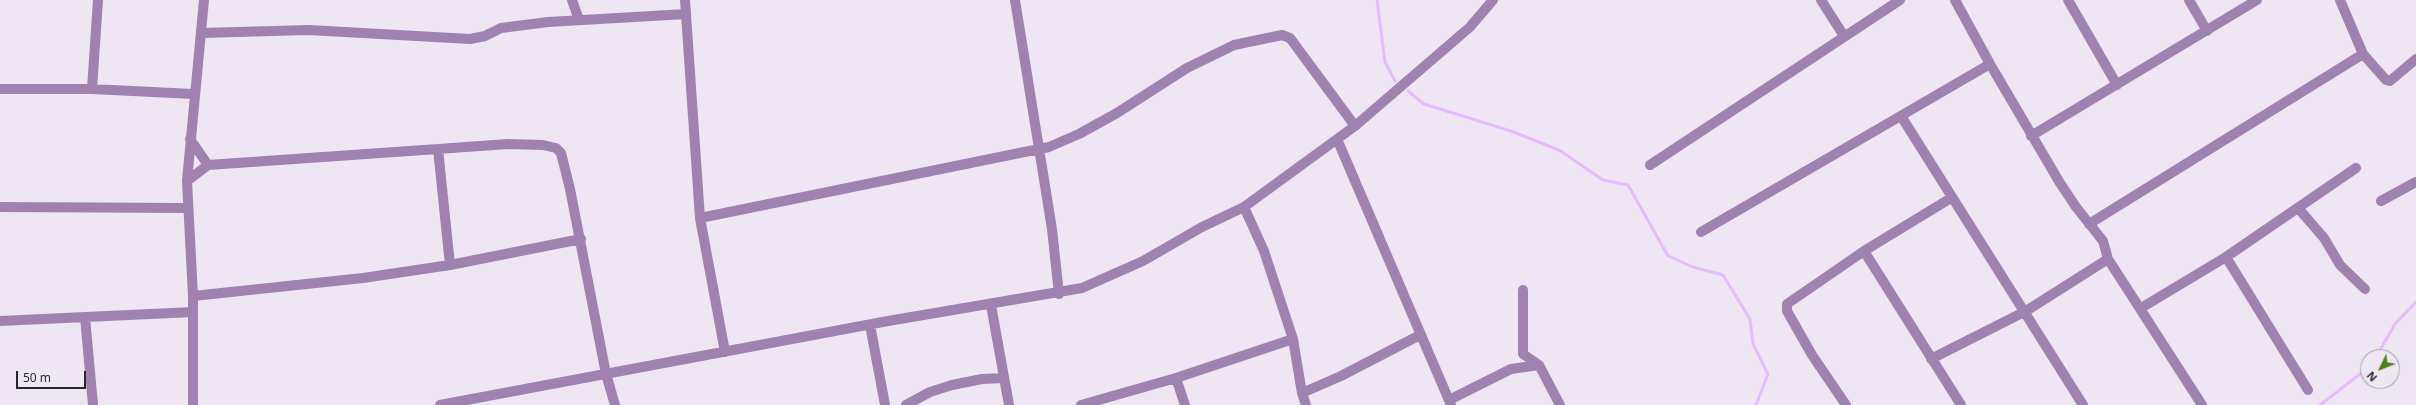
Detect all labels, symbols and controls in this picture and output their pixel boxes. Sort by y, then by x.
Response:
north arrow [2360,349,2400,389]
scale bar [18,363,88,389]
text: N [2363,368,2380,385]
text: 50 m [23,369,51,386]

